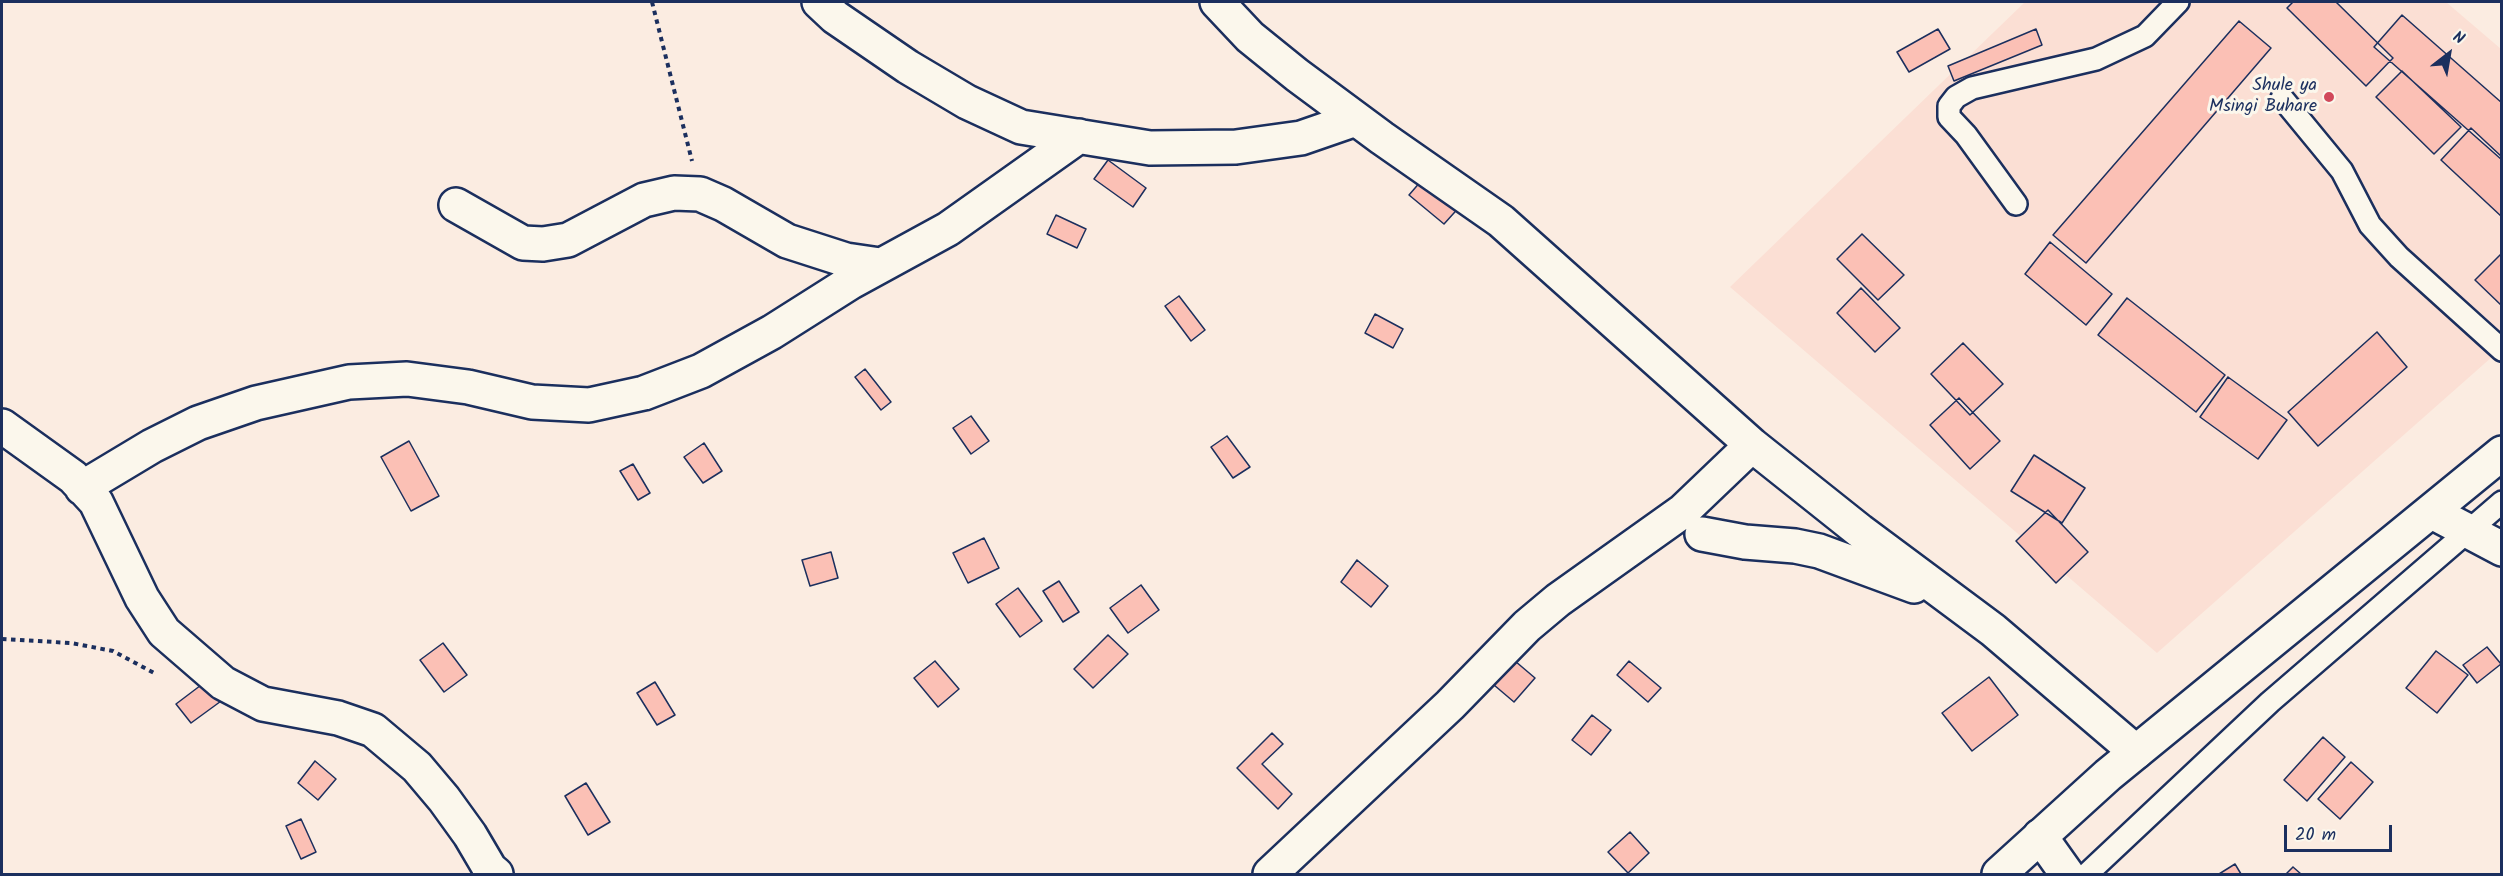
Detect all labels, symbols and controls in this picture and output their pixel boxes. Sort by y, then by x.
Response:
north arrow [2419,24,2479,84]
text: N [2448,25,2469,51]
place label: Shule ya Msingi Buhare [2209,76,2317,118]
marker: Shule ya Msingi Buhare [2322,90,2336,104]
scale bar [2287,813,2395,851]
text: 20 m [2295,821,2336,850]

